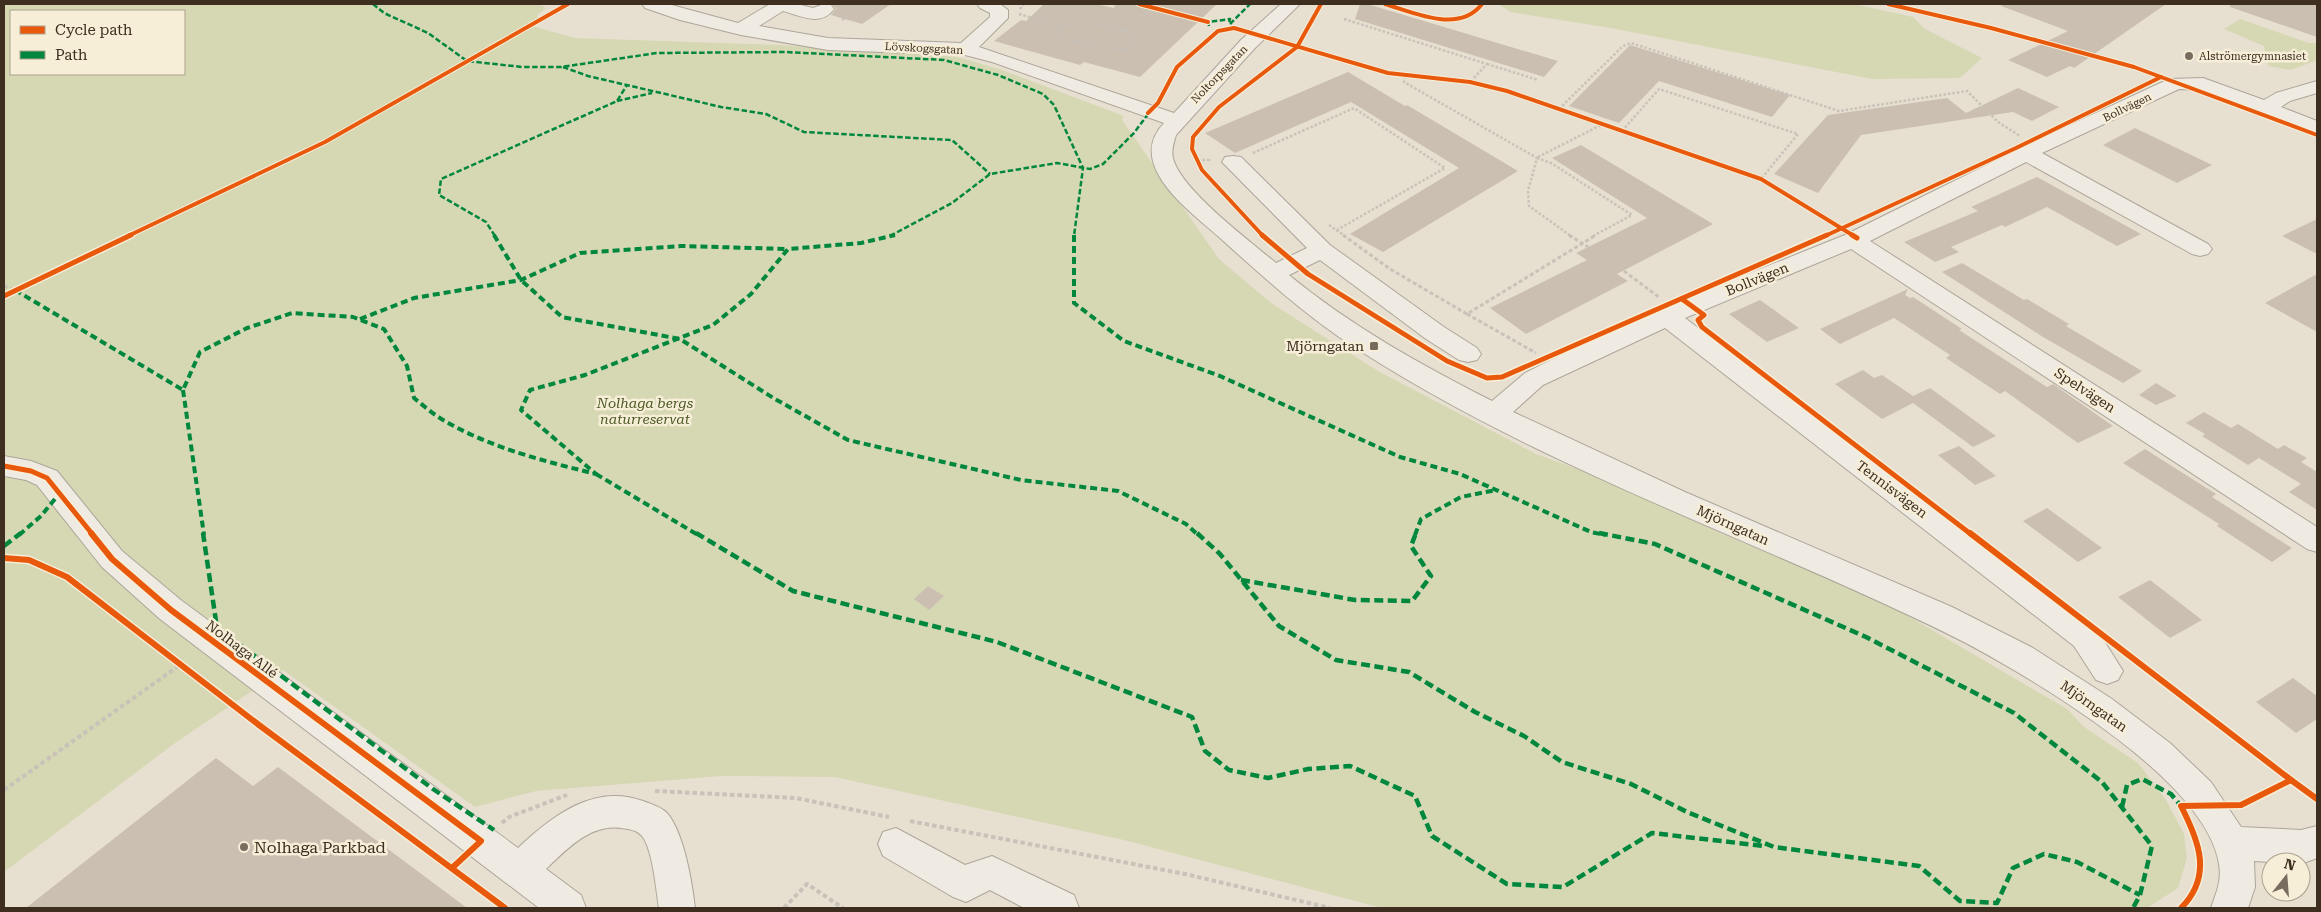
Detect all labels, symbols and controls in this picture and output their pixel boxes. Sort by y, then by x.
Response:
legend [10,10,185,75]
text: Cycle path [55,21,133,39]
street label: Lövskogsgatan [884,40,964,57]
street label: Noltorpsgatan [1188,43,1250,106]
text: Path [55,46,88,64]
marker: Alströmergymnasiet [2183,50,2195,62]
place label: Alströmergymnasiet [2199,50,2306,63]
street label: Bollvägen [2101,90,2154,125]
street label: Bollvägen [1723,259,1791,299]
place label: Mjörngatan [1286,338,1364,354]
marker: Mjörngatan [1368,340,1380,352]
street label: Spelvägen [2052,364,2118,416]
park label: Nolhaga bergs naturreservat [596,395,694,427]
street label: Tennisvägen [1853,457,1931,521]
street label: Mjörngatan [1694,502,1772,548]
street label: Nolhaga Allé [203,617,281,681]
street label: Mjörngatan [2058,677,2130,735]
place label: Nolhaga Parkbad [254,838,386,857]
marker: Nolhaga Parkbad [238,841,250,853]
north arrow [2261,852,2311,902]
text: N [2282,855,2298,874]

